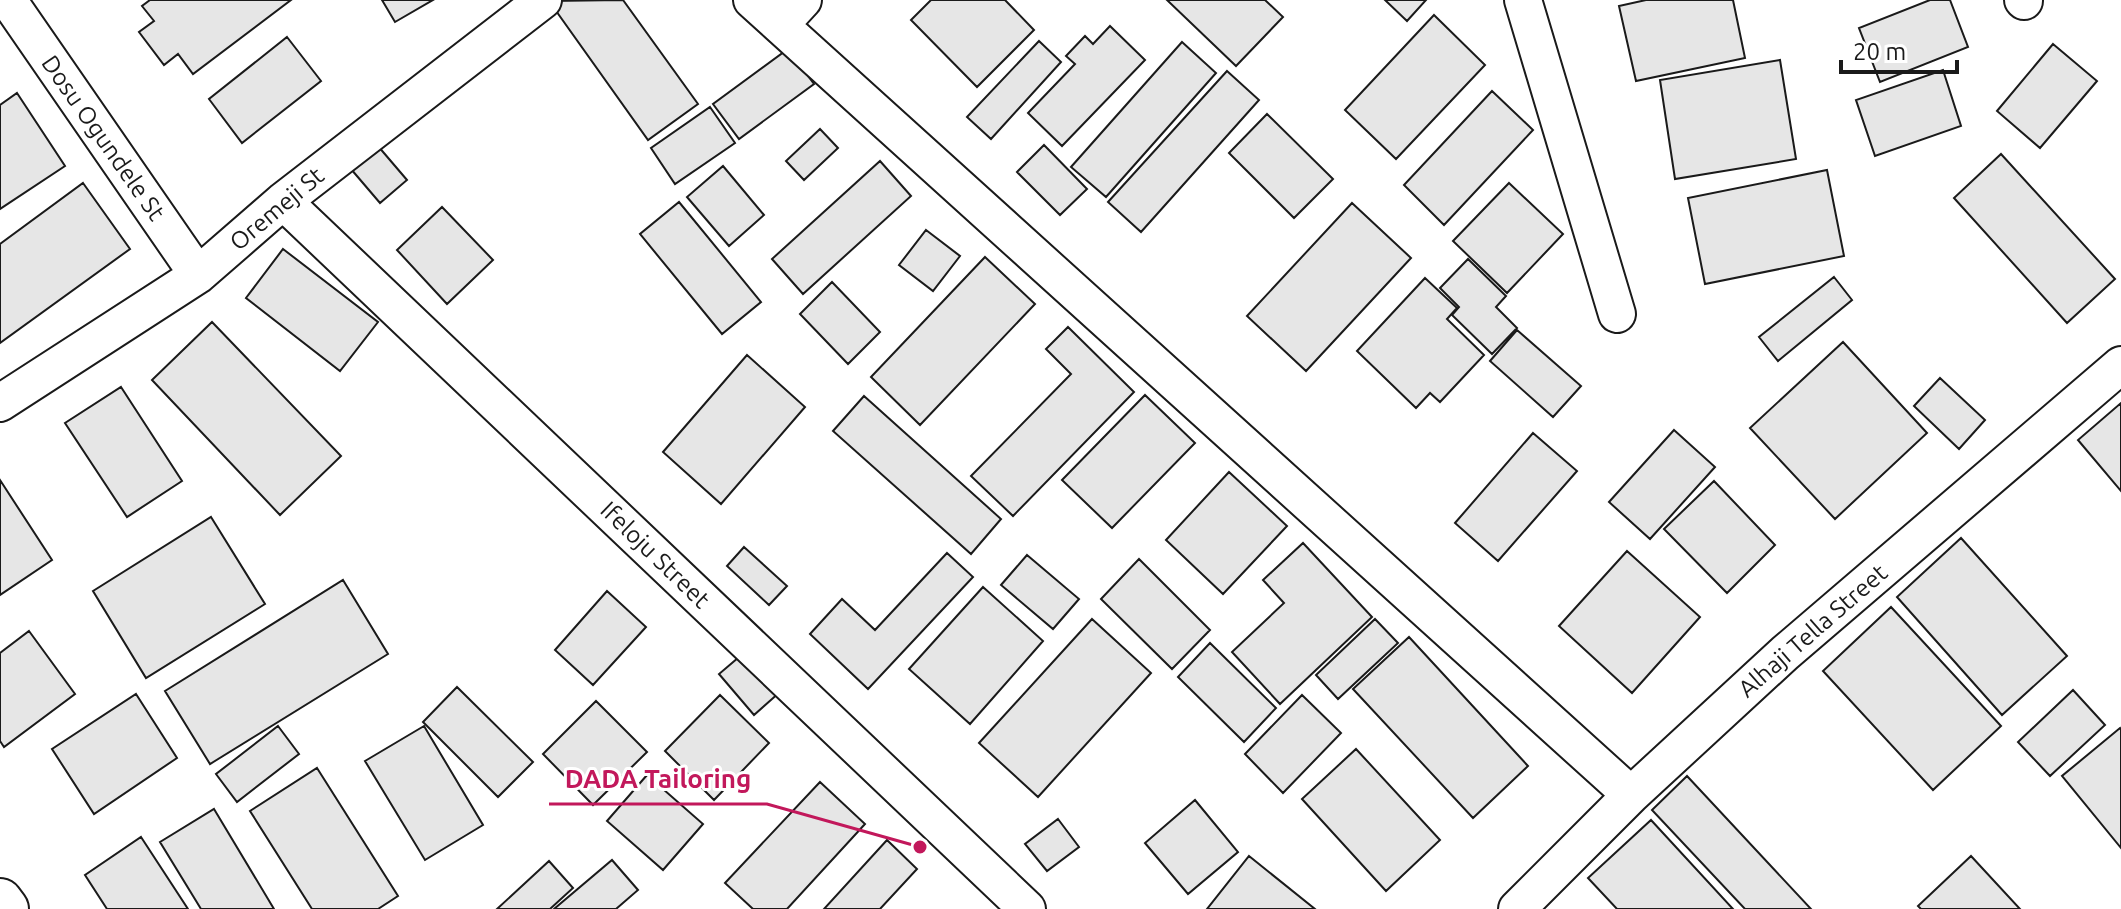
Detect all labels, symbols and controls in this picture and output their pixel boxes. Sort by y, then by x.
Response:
scale bar [1841,24,1957,74]
text: 20 m [1853,38,1906,65]
street label: Dosu Ogundele St [36,50,171,226]
street label: Oremeji St [224,161,329,256]
street label: Ifeloju Street [595,496,716,614]
street label: Alhaji Tella Street [1733,558,1893,702]
callout: DADA Tailoring [549,754,767,804]
text: DADA Tailoring [565,764,751,793]

